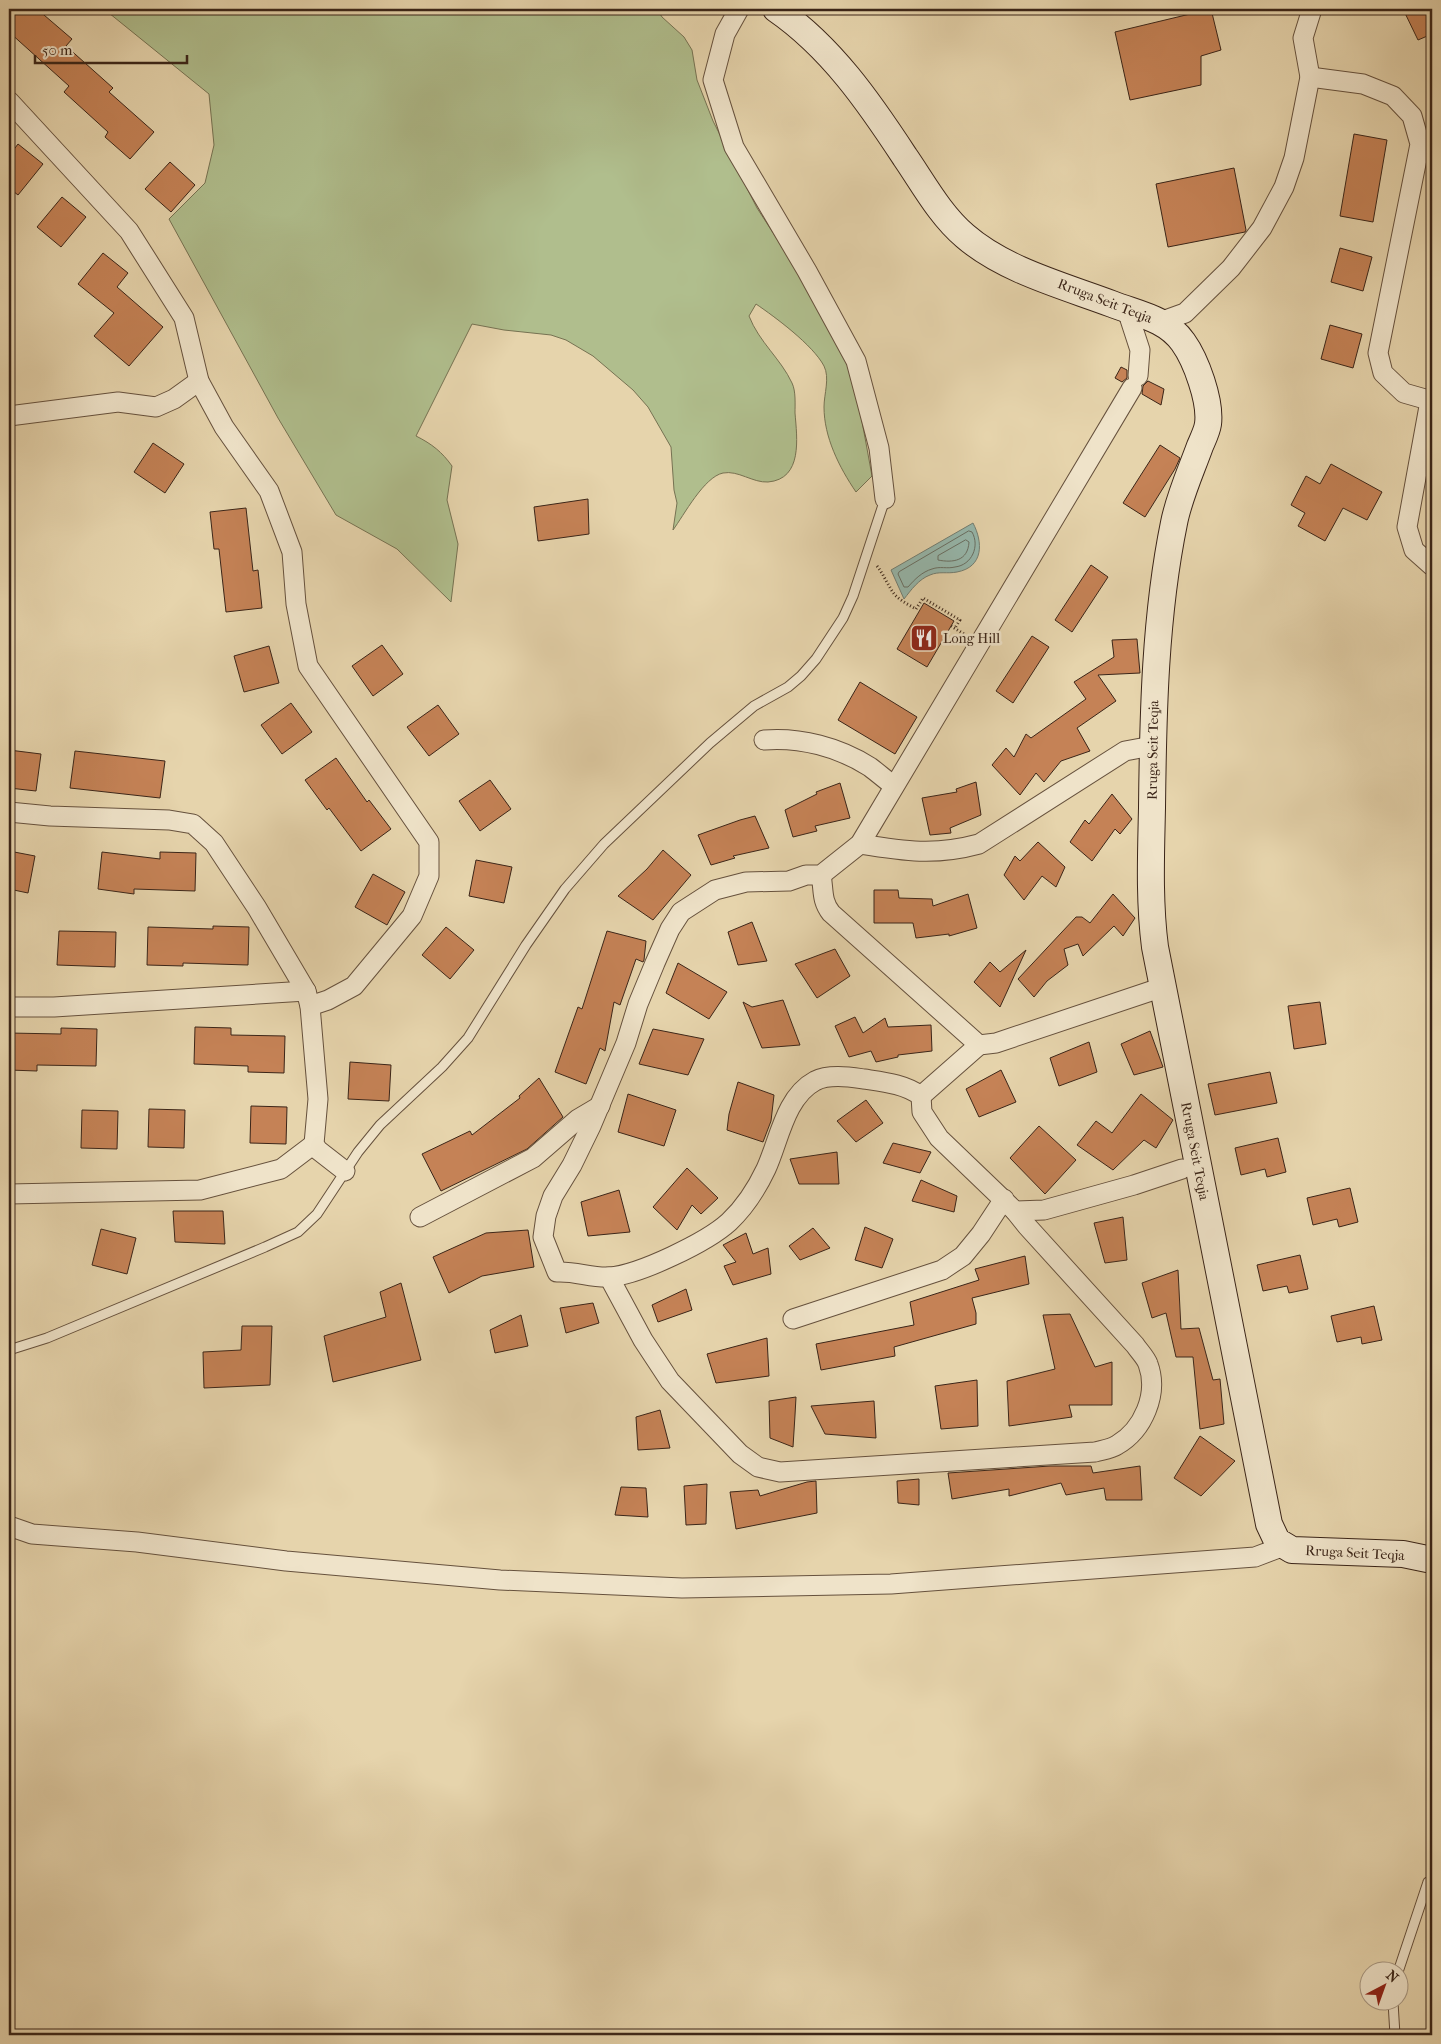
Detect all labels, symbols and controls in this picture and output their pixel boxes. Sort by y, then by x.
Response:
scale bar [35,32,188,64]
text: 50 m [42,41,73,59]
street label: Rruga Seit Teqja [1055,275,1155,327]
restaurant icon: Long Hill [909,623,939,653]
place label: Long Hill [943,630,1000,647]
street label: Rruga Seit Teqja [1144,699,1162,800]
street label: Rruga Seit Teqja [1177,1100,1213,1202]
street label: Rruga Seit Teqja [1305,1542,1406,1564]
north arrow [1358,1962,1408,2012]
text: N [1383,1967,1402,1987]

